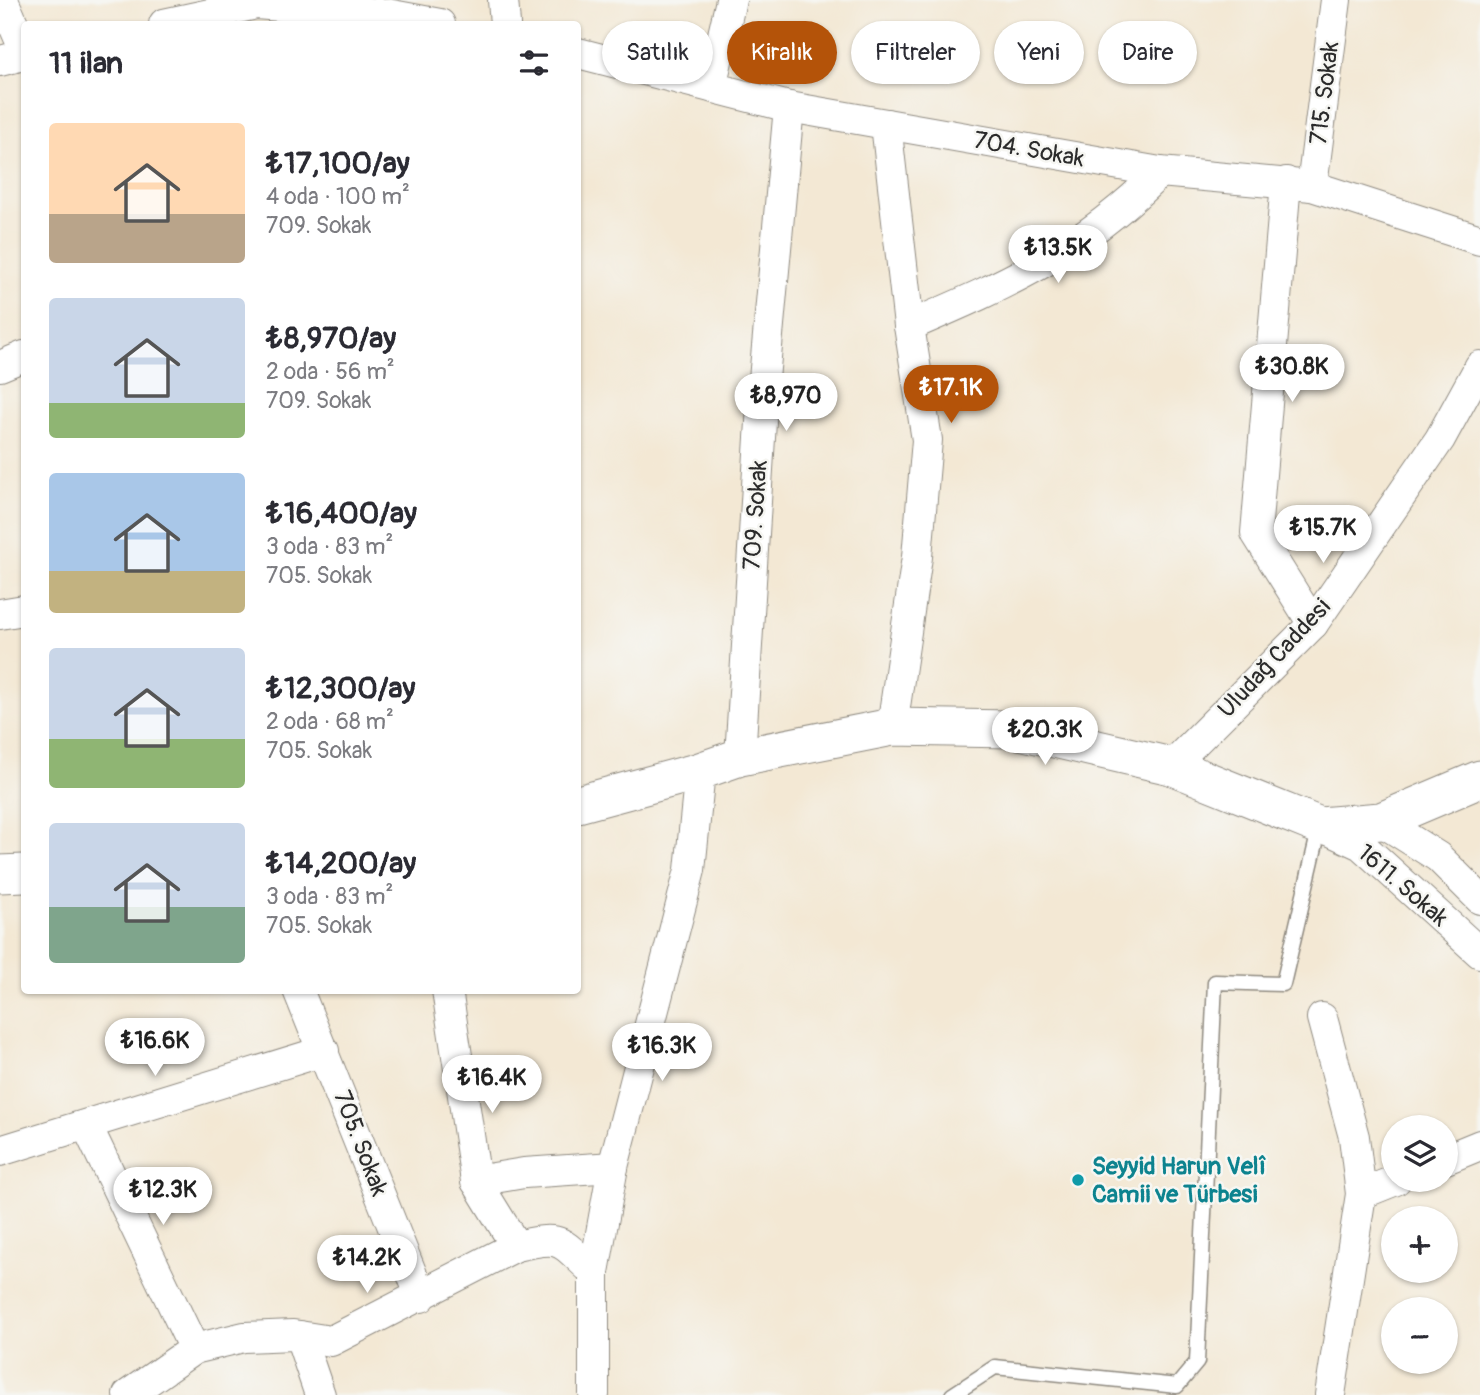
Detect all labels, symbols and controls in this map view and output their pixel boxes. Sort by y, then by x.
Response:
chip: Satılık [602,21,713,84]
chip: Kiralık [727,21,837,84]
chip: Filtreler [851,21,980,84]
chip: Yeni [994,21,1084,84]
chip: Daire [1098,21,1197,84]
street label: 715. Sokak [1304,40,1345,146]
icon: filters [515,44,553,82]
text: 11 ilan [49,45,123,82]
street label: 704. Sokak [971,126,1086,173]
text: ₺17,100/ay [266,145,409,182]
icon: home [105,151,189,235]
text: 4 oda · 100 m² [266,182,410,211]
text: 709. Sokak [266,211,371,240]
pin: ₺13.5K [1001,226,1115,285]
text: ₺13.5K [1025,233,1092,262]
text: ₺8,970/ay [266,320,396,357]
icon: home [105,326,189,410]
pin: ₺30.8K [1235,344,1349,404]
text: ₺30.8K [1256,352,1328,381]
text: 2 oda · 56 m² [266,357,395,386]
pin: ₺17.1K [894,366,1008,425]
text: ₺17.1K [920,373,982,402]
pin: ₺8,970 [729,374,843,433]
text: ₺8,970 [751,381,821,410]
text: 709. Sokak [266,386,371,415]
street label: 709. Sokak [737,459,774,571]
text: ₺16,400/ay [266,495,417,532]
icon: home [105,501,189,585]
pin: ₺15.7K [1266,505,1380,565]
text: ₺15.7K [1290,513,1356,542]
text: 3 oda · 83 m² [266,532,393,561]
text: 705. Sokak [266,561,372,590]
street label: Uludağ Caddesi [1212,593,1337,724]
text: ₺12,300/ay [266,670,415,707]
icon: home [105,676,189,760]
text: 2 oda · 68 m² [266,707,394,736]
pin: ₺20.3K [988,708,1102,767]
text: ₺20.3K [1008,715,1082,744]
text: 705. Sokak [266,736,372,765]
street label: 1611. Sokak [1351,838,1454,933]
text: ₺14,200/ay [266,845,416,882]
icon: home [105,851,189,935]
text: 3 oda · 83 m² [266,882,393,911]
text: 705. Sokak [266,911,372,940]
pin: ₺16.6K [98,1018,212,1078]
pin: ₺16.3K [605,1024,719,1083]
text: ₺16.6K [121,1026,189,1055]
text: ₺16.3K [628,1031,696,1060]
pin: ₺16.4K [435,1056,549,1115]
text: ₺16.4K [458,1063,526,1092]
street label: 705. Sokak [327,1086,394,1200]
map controls [1381,1115,1458,1374]
button: layers [1381,1115,1458,1192]
place label: Seyyid Harun Velî Camii ve Türbesi [1092,1152,1266,1209]
pin: ₺12.3K [106,1168,220,1227]
marker: Seyyid Harun Velî Camii ve Türbesi [1070,1172,1086,1188]
text: ₺12.3K [129,1175,197,1204]
button: + [1381,1206,1458,1283]
pin: ₺14.2K [310,1236,424,1295]
text: ₺14.2K [333,1243,401,1272]
button: − [1381,1297,1458,1374]

